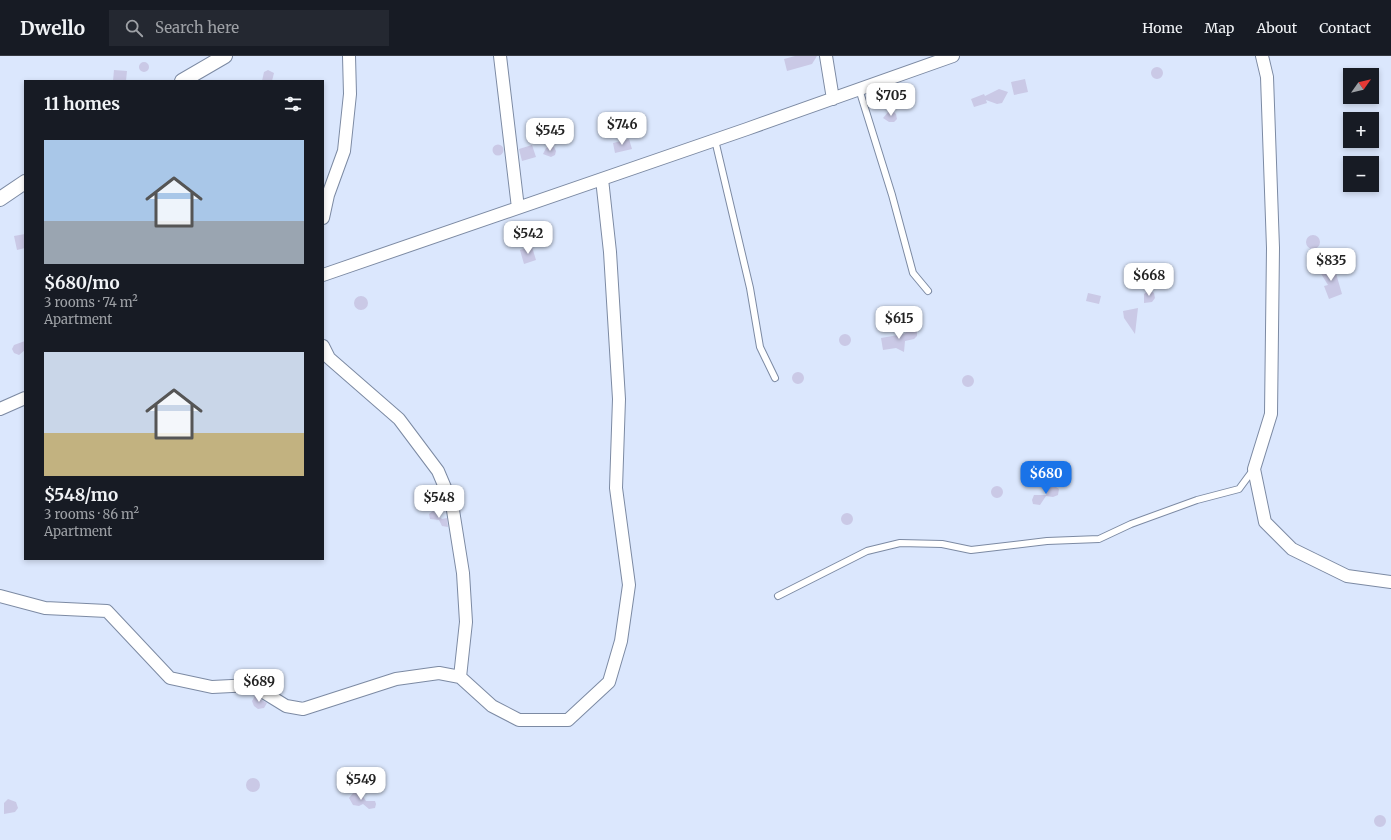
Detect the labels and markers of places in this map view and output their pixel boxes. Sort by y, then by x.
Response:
pin: $705 [867,83,915,117]
pin: $746 [598,112,646,146]
pin: $545 [526,118,574,152]
pin: $542 [504,221,552,255]
pin: $835 [1307,248,1355,282]
pin: $668 [1125,263,1173,297]
pin: $615 [875,306,923,340]
pin: $680 [1022,461,1070,495]
pin: $548 [415,485,463,519]
pin: $689 [235,669,283,703]
pin: $549 [337,767,385,801]

